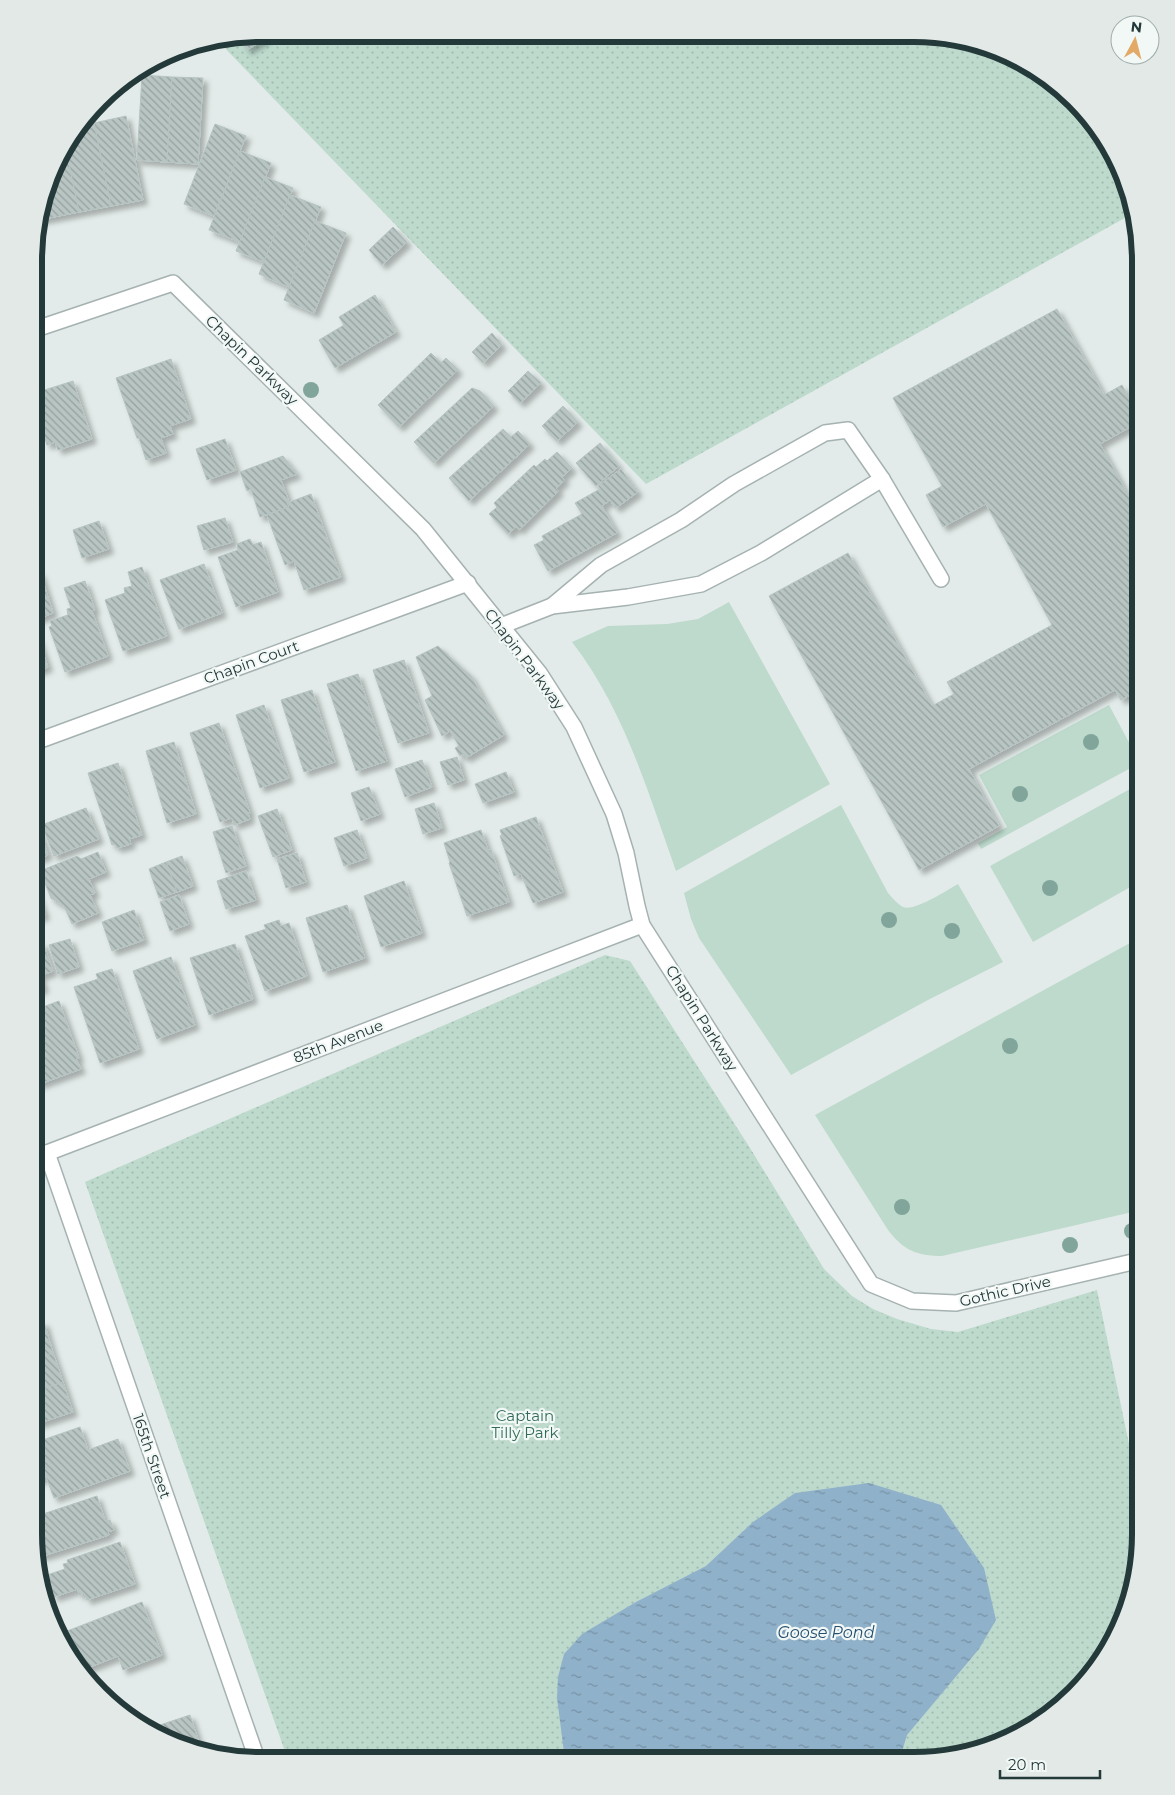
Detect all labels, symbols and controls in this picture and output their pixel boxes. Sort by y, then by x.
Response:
north arrow [1110,15,1160,65]
text: N [1130,17,1143,37]
street label: Chapin Parkway [202,311,303,410]
street label: Chapin Parkway [481,605,570,714]
street label: Chapin Court [201,636,301,688]
street label: Chapin Parkway [662,962,743,1075]
street label: 85th Avenue [290,1015,386,1067]
street label: Gothic Drive [958,1271,1052,1311]
park label: Captain Tilly Park [492,1406,559,1442]
street label: 165th Street [129,1411,175,1501]
water label: Goose Pond [777,1623,875,1642]
scale bar [1000,1748,1100,1780]
text: 20 m [1008,1755,1046,1774]

